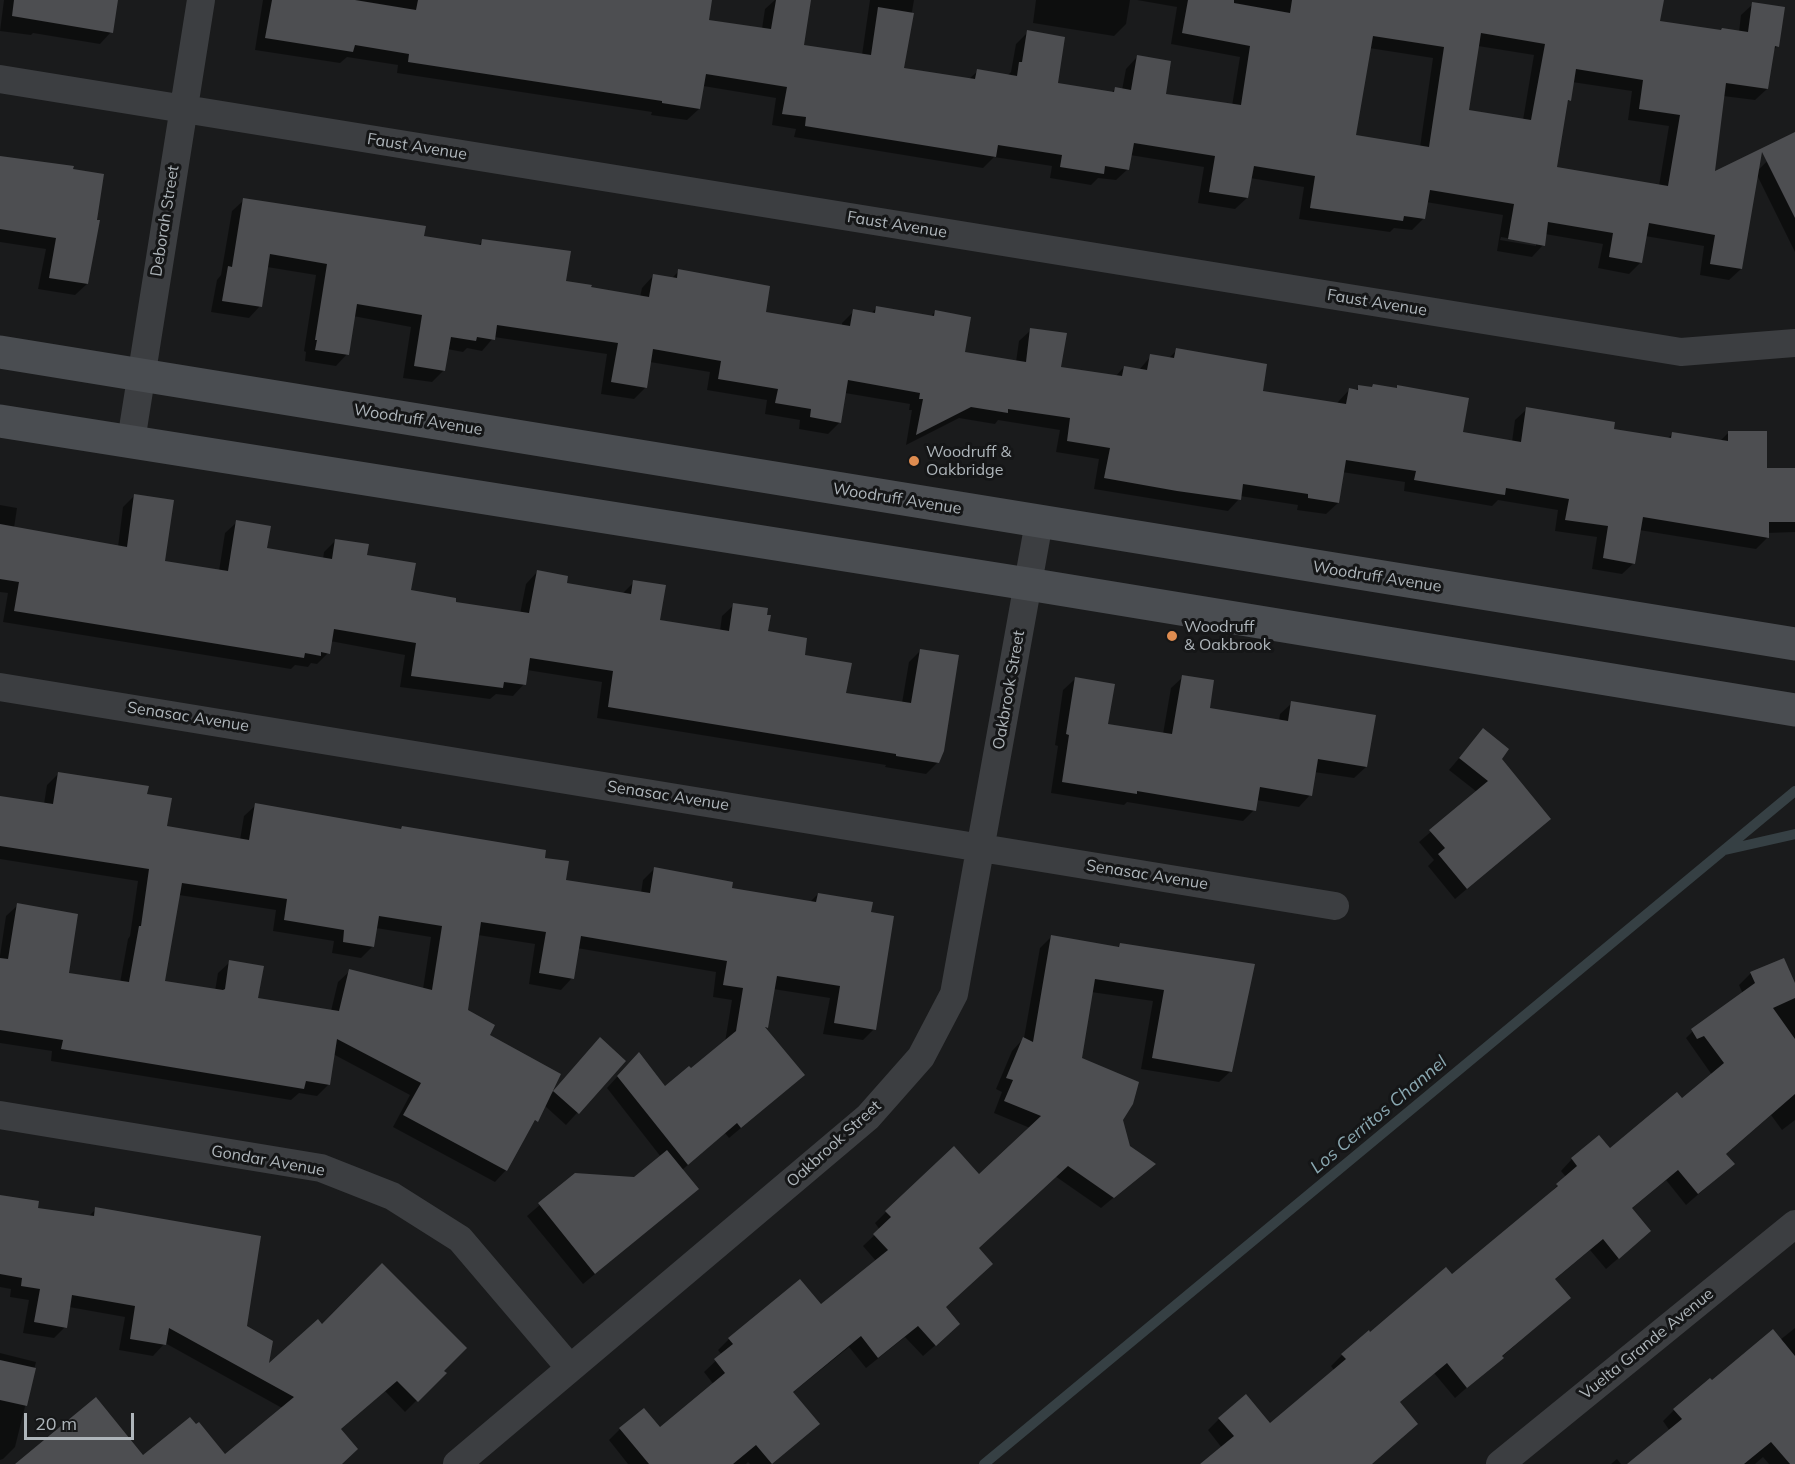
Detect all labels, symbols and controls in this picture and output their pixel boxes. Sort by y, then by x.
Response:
street label: Faust Avenue [366,130,468,164]
street label: Deborah Street [147,164,183,278]
street label: Faust Avenue [846,208,948,242]
street label: Faust Avenue [1326,286,1428,320]
street label: Woodruff Avenue [352,400,484,440]
place label: Woodruff & Oakbridge [926,442,1011,480]
marker: Woodruff & Oakbridge [907,454,921,468]
street label: Woodruff Avenue [831,479,963,519]
street label: Woodruff Avenue [1311,557,1443,597]
place label: Woodruff & Oakbrook [1184,617,1271,655]
street label: Oakbrook Street [989,629,1029,751]
marker: Woodruff & Oakbrook [1165,629,1179,643]
street label: Senasac Avenue [126,698,250,736]
street label: Senasac Avenue [606,777,730,815]
street label: Senasac Avenue [1085,856,1209,894]
water label: Los Cerritos Channel [1306,1052,1452,1178]
street label: Oakbrook Street [783,1097,885,1191]
street label: Gondar Avenue [210,1142,326,1180]
street label: Vuelta Grande Avenue [1576,1284,1718,1404]
scale bar [27,1401,136,1439]
text: 20 m [35,1412,77,1435]

